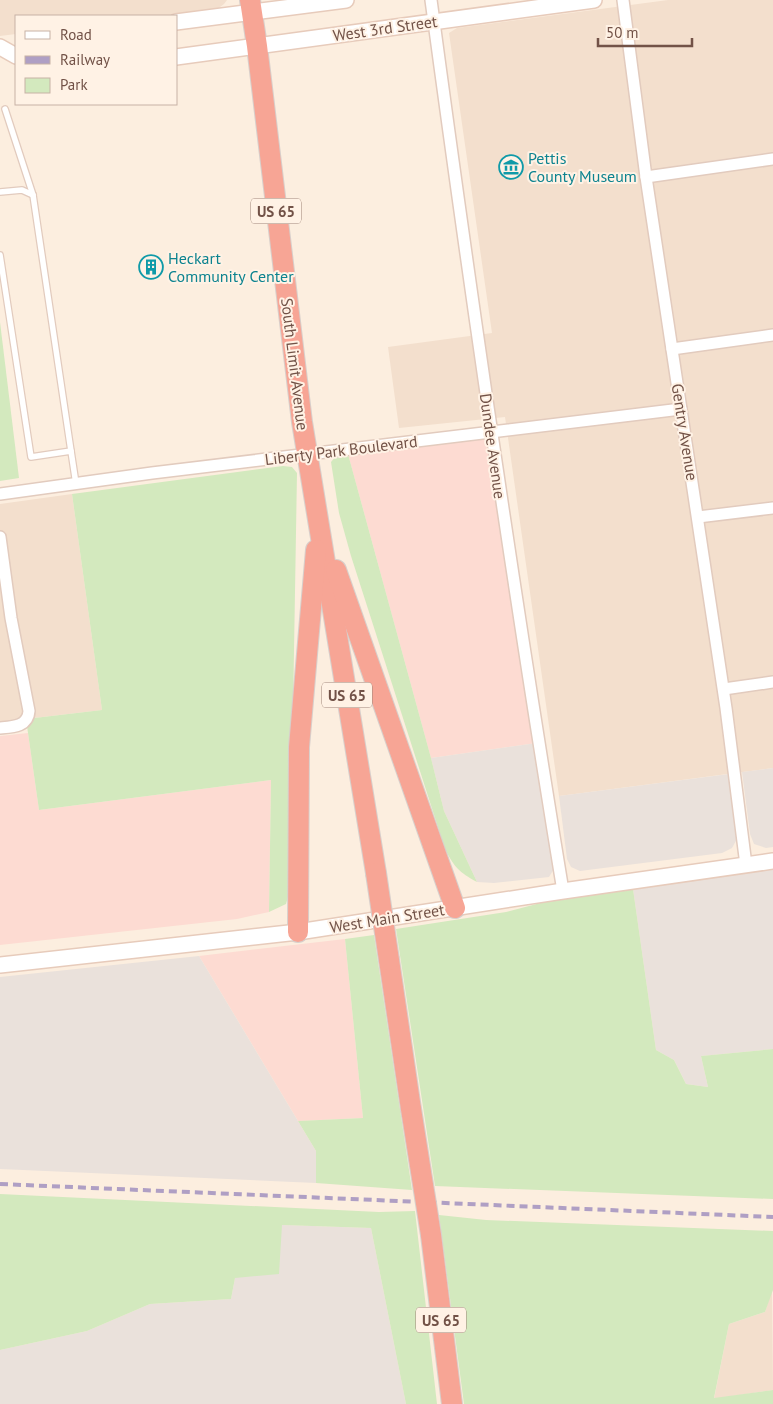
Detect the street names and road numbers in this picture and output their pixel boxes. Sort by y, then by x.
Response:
street label: West 3rd Street [332,11,439,45]
road number: US 65 [251,198,301,224]
street label: South Limit Avenue [277,297,313,431]
street label: Gentry Avenue [667,382,703,482]
street label: Dundee Avenue [476,392,510,500]
street label: Liberty Park Boulevard [263,431,419,469]
road number: US 65 [322,682,372,708]
street label: West Main Street [328,899,446,937]
road number: US 65 [416,1308,466,1332]

